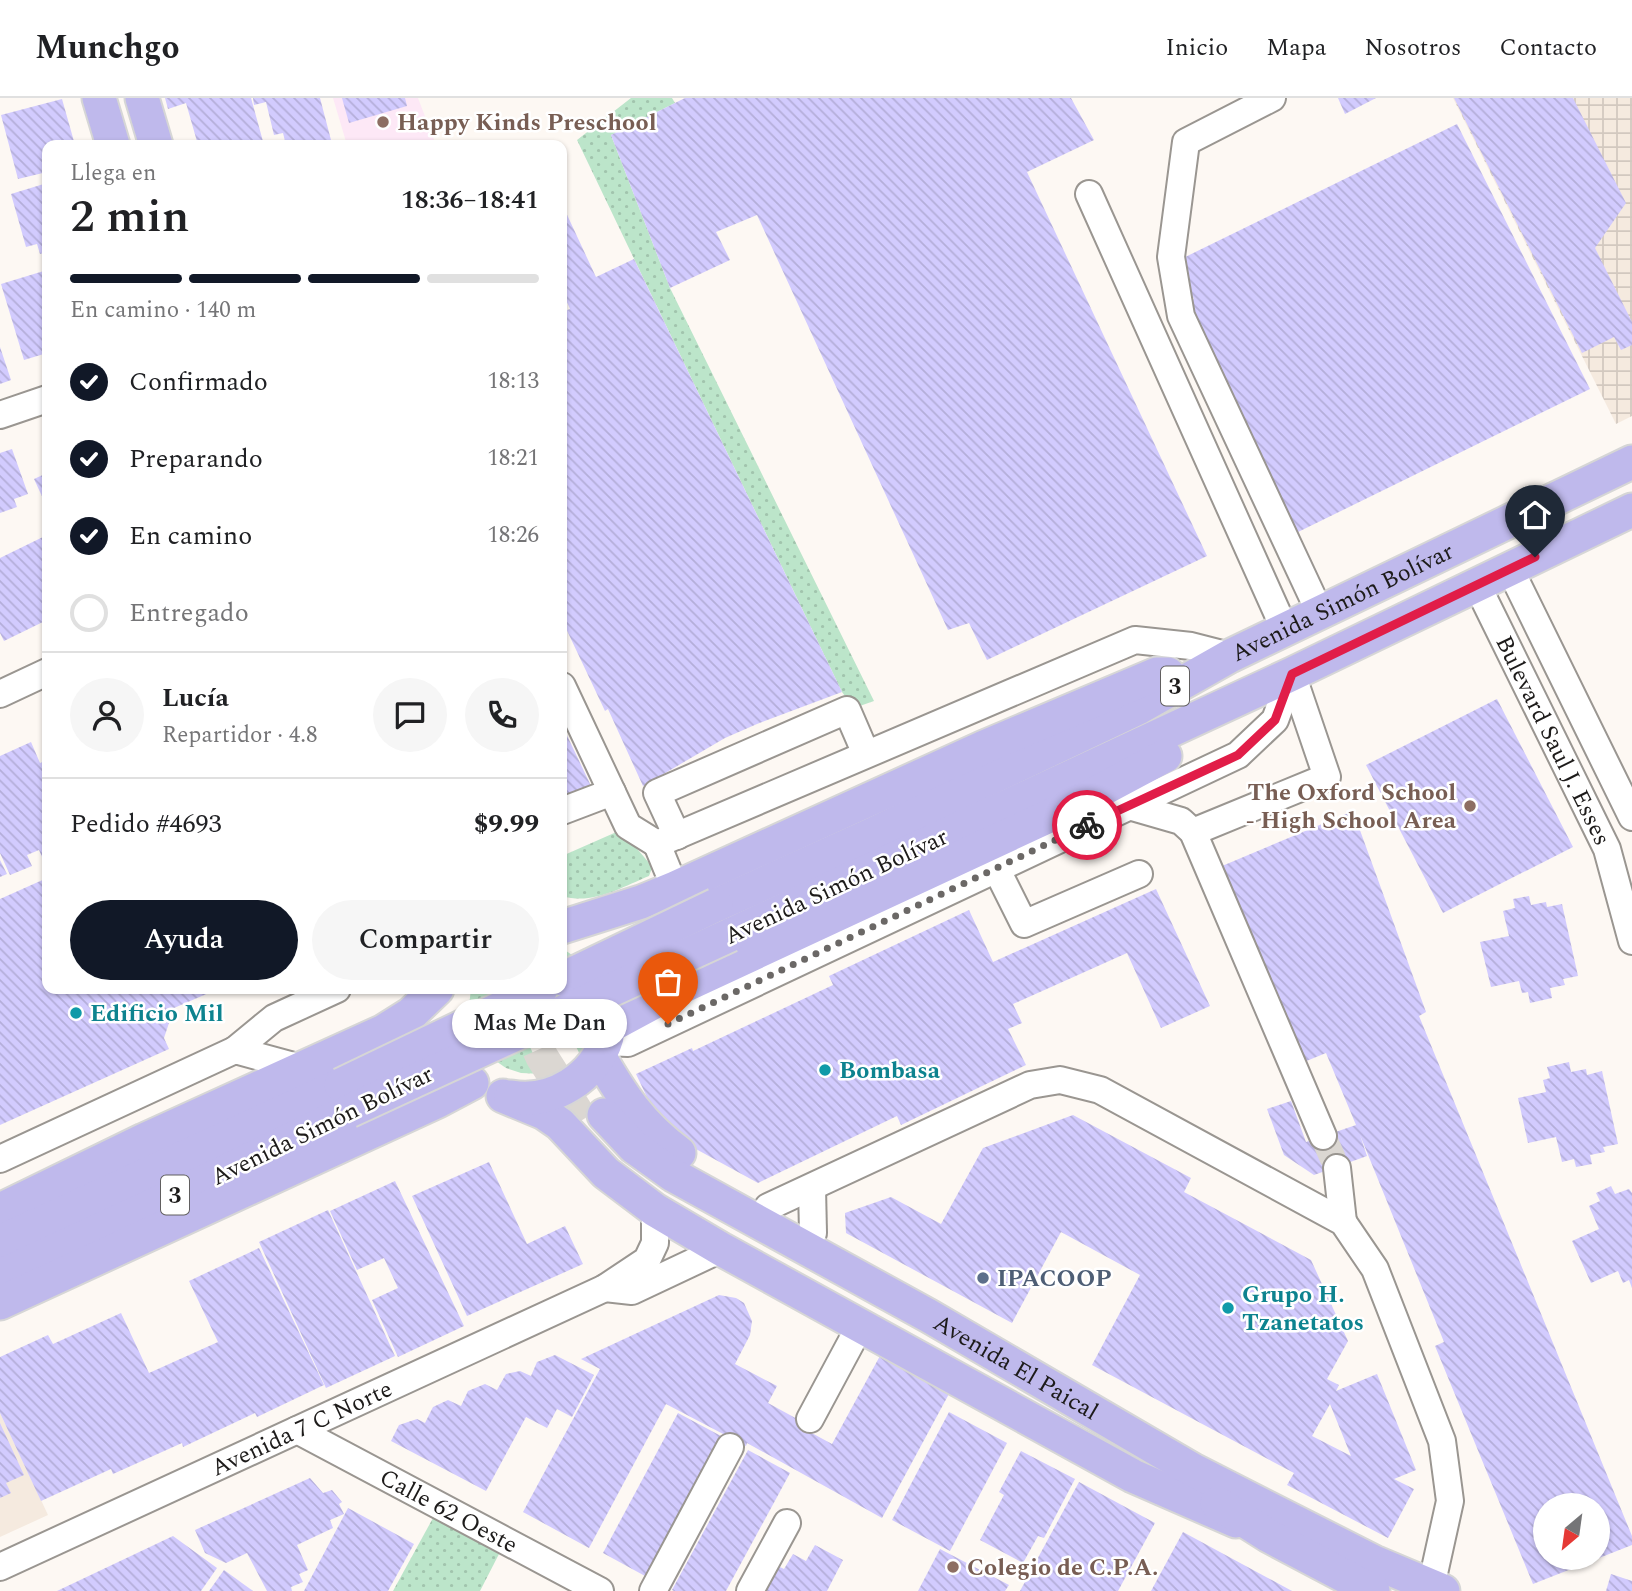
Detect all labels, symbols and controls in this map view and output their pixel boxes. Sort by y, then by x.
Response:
text: Munchgo [35,23,180,73]
text: Inicio [1165,30,1228,66]
text: Mapa [1266,30,1326,66]
text: Nosotros [1364,30,1461,66]
text: Contacto [1499,30,1597,66]
place label: Happy Kinds Preschool [397,105,657,141]
marker: Happy Kinds Preschool [375,114,391,130]
text: Llega en [70,156,156,191]
text: 18:36–18:41 [401,180,539,220]
text: 2 min [70,182,189,252]
text: En camino · 140 m [70,293,256,328]
text: Confirmado [129,362,268,402]
icon: check [70,363,108,401]
text: 18:13 [487,364,539,399]
text: Preparando [129,439,263,479]
icon: check [70,440,108,478]
text: 18:21 [487,441,539,476]
pin [1505,485,1565,557]
icon: home [1516,496,1554,534]
text: En camino [129,516,252,556]
icon: check [70,517,108,555]
text: 18:26 [487,518,539,553]
street label: Avenida Simón Bolívar [1225,534,1460,672]
text: Entregado [129,593,249,633]
street label: Bulevard Saul J. Esses [1486,629,1620,852]
road number: 3 [1161,666,1189,706]
button: person [70,678,144,752]
text: Lucía [162,678,229,718]
button: chat [373,678,447,752]
button: phone [465,678,539,752]
text: Repartidor · 4.8 [162,718,318,753]
place label: The Oxford School - High School Area [1246,775,1457,839]
courier [1052,790,1122,860]
marker: The Oxford School - High School Area [1462,798,1478,814]
text: Pedido #4693 [70,804,221,844]
text: $9.99 [474,804,539,844]
icon: bike [1068,806,1106,844]
street label: Avenida Simón Bolívar [719,819,954,955]
button: Ayuda [70,900,298,980]
button: Compartir [312,900,539,980]
pin [638,952,698,1024]
icon: bag [649,963,687,1001]
place label: Edificio Mil [90,996,224,1032]
callout: Mas Me Dan [451,1000,626,1048]
marker: Edificio Mil [68,1005,84,1021]
text: Mas Me Dan [473,1006,606,1041]
place label: Bombasa [839,1053,941,1089]
street label: Avenida Simón Bolívar [205,1056,439,1195]
marker: Bombasa [817,1062,833,1078]
road number: 3 [161,1176,189,1214]
place label: IPACOOP [997,1261,1112,1297]
marker: IPACOOP [975,1270,991,1286]
place label: Grupo H. Tzanetatos [1242,1277,1364,1341]
marker: Grupo H. Tzanetatos [1220,1300,1236,1316]
street label: Avenida El Paical [926,1305,1105,1430]
street label: Avenida 7 C Norte [205,1371,398,1486]
street label: Calle 62 Oeste [373,1460,524,1563]
north arrow [1533,1493,1610,1570]
map controls [1533,1493,1610,1570]
place label: Colegio de C.P.A. [967,1550,1159,1586]
marker: Colegio de C.P.A. [945,1559,961,1575]

